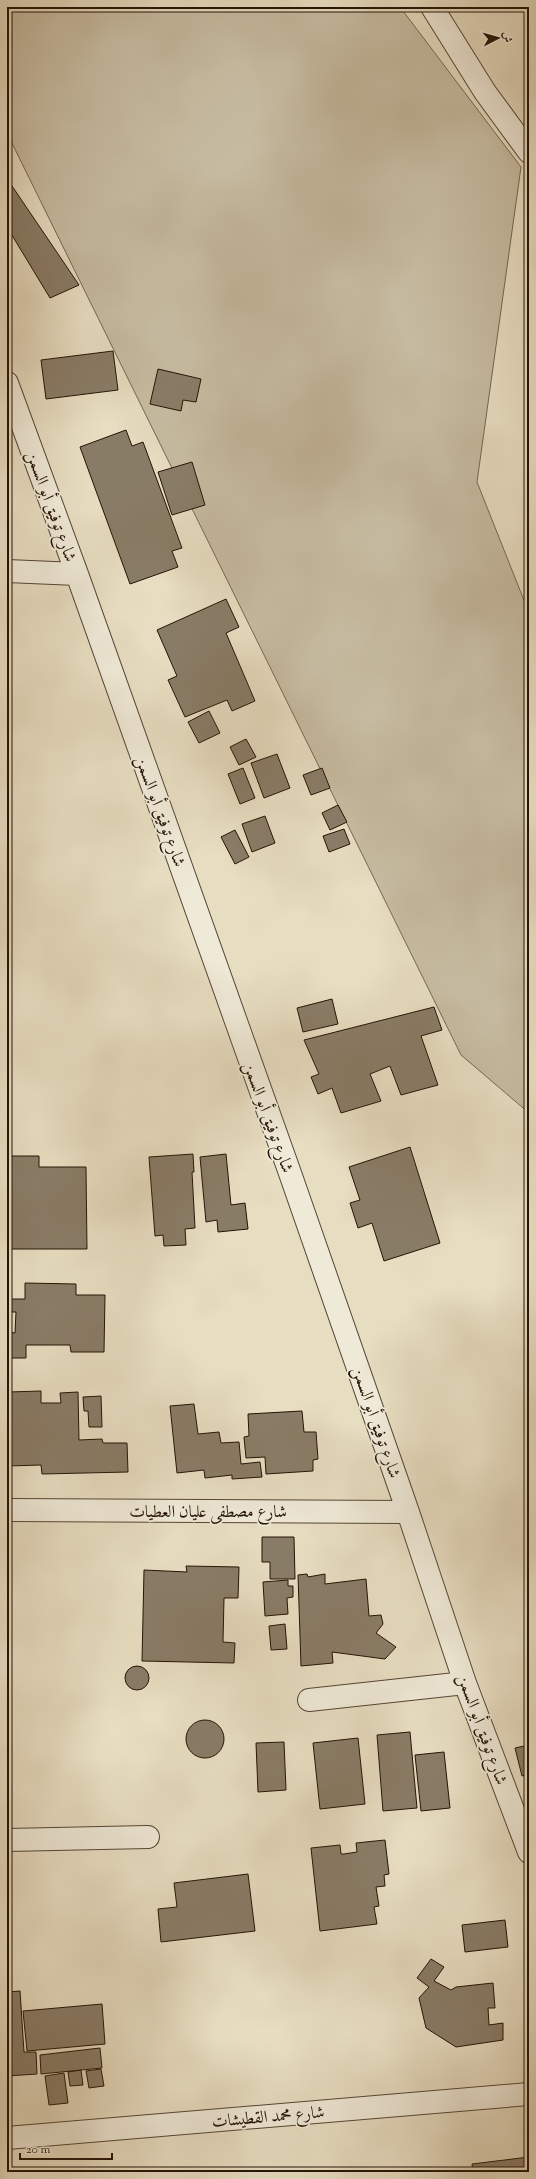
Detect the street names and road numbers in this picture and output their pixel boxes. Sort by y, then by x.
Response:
street label: شارع توفيق أبو السمن [19,447,83,566]
street label: شارع توفيق أبو السمن [128,752,192,871]
street label: شارع توفيق أبو السمن [236,1058,300,1177]
street label: شارع توفيق أبو السمن [345,1363,407,1482]
street label: شارع مصطفى عليان العطيات [129,1501,287,1525]
street label: شارع توفيق أبو السمن [450,1670,514,1789]
street label: شارع محمد القطيشات [211,2101,326,2135]

